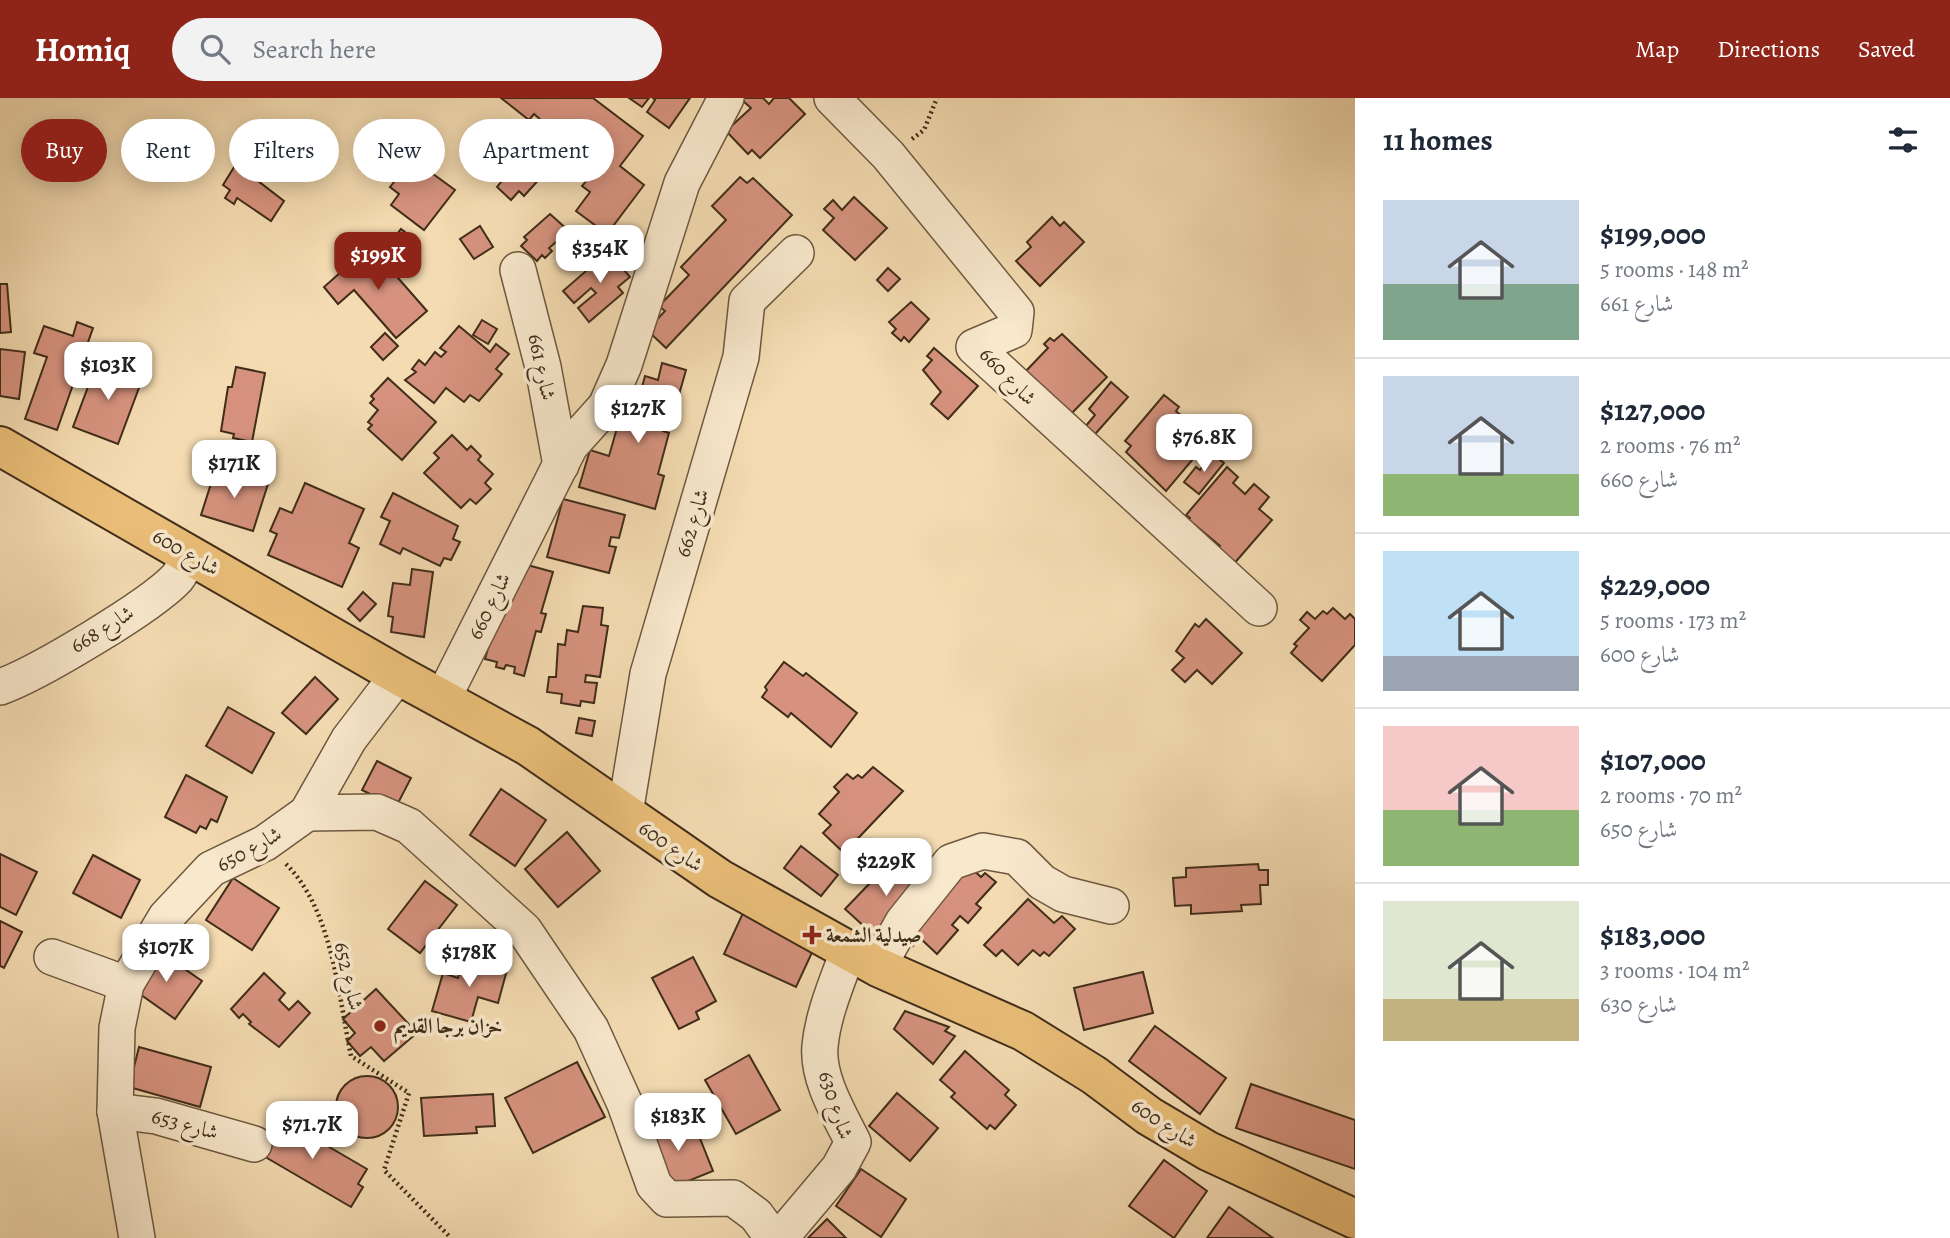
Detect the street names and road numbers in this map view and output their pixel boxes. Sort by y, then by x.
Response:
street label: شارع 661 [517,331,563,404]
street label: شارع 660 [970,341,1043,414]
street label: شارع 662 [668,485,719,562]
street label: شارع 600 [146,522,224,586]
street label: شارع 660 [461,568,521,646]
street label: شارع 668 [65,599,141,663]
street label: شارع 600 [631,814,709,882]
street label: شارع 650 [211,820,289,882]
street label: شارع 652 [324,939,370,1014]
street label: شارع 630 [808,1067,860,1144]
street label: شارع 600 [1124,1091,1202,1158]
street label: شارع 653 [147,1102,222,1150]

